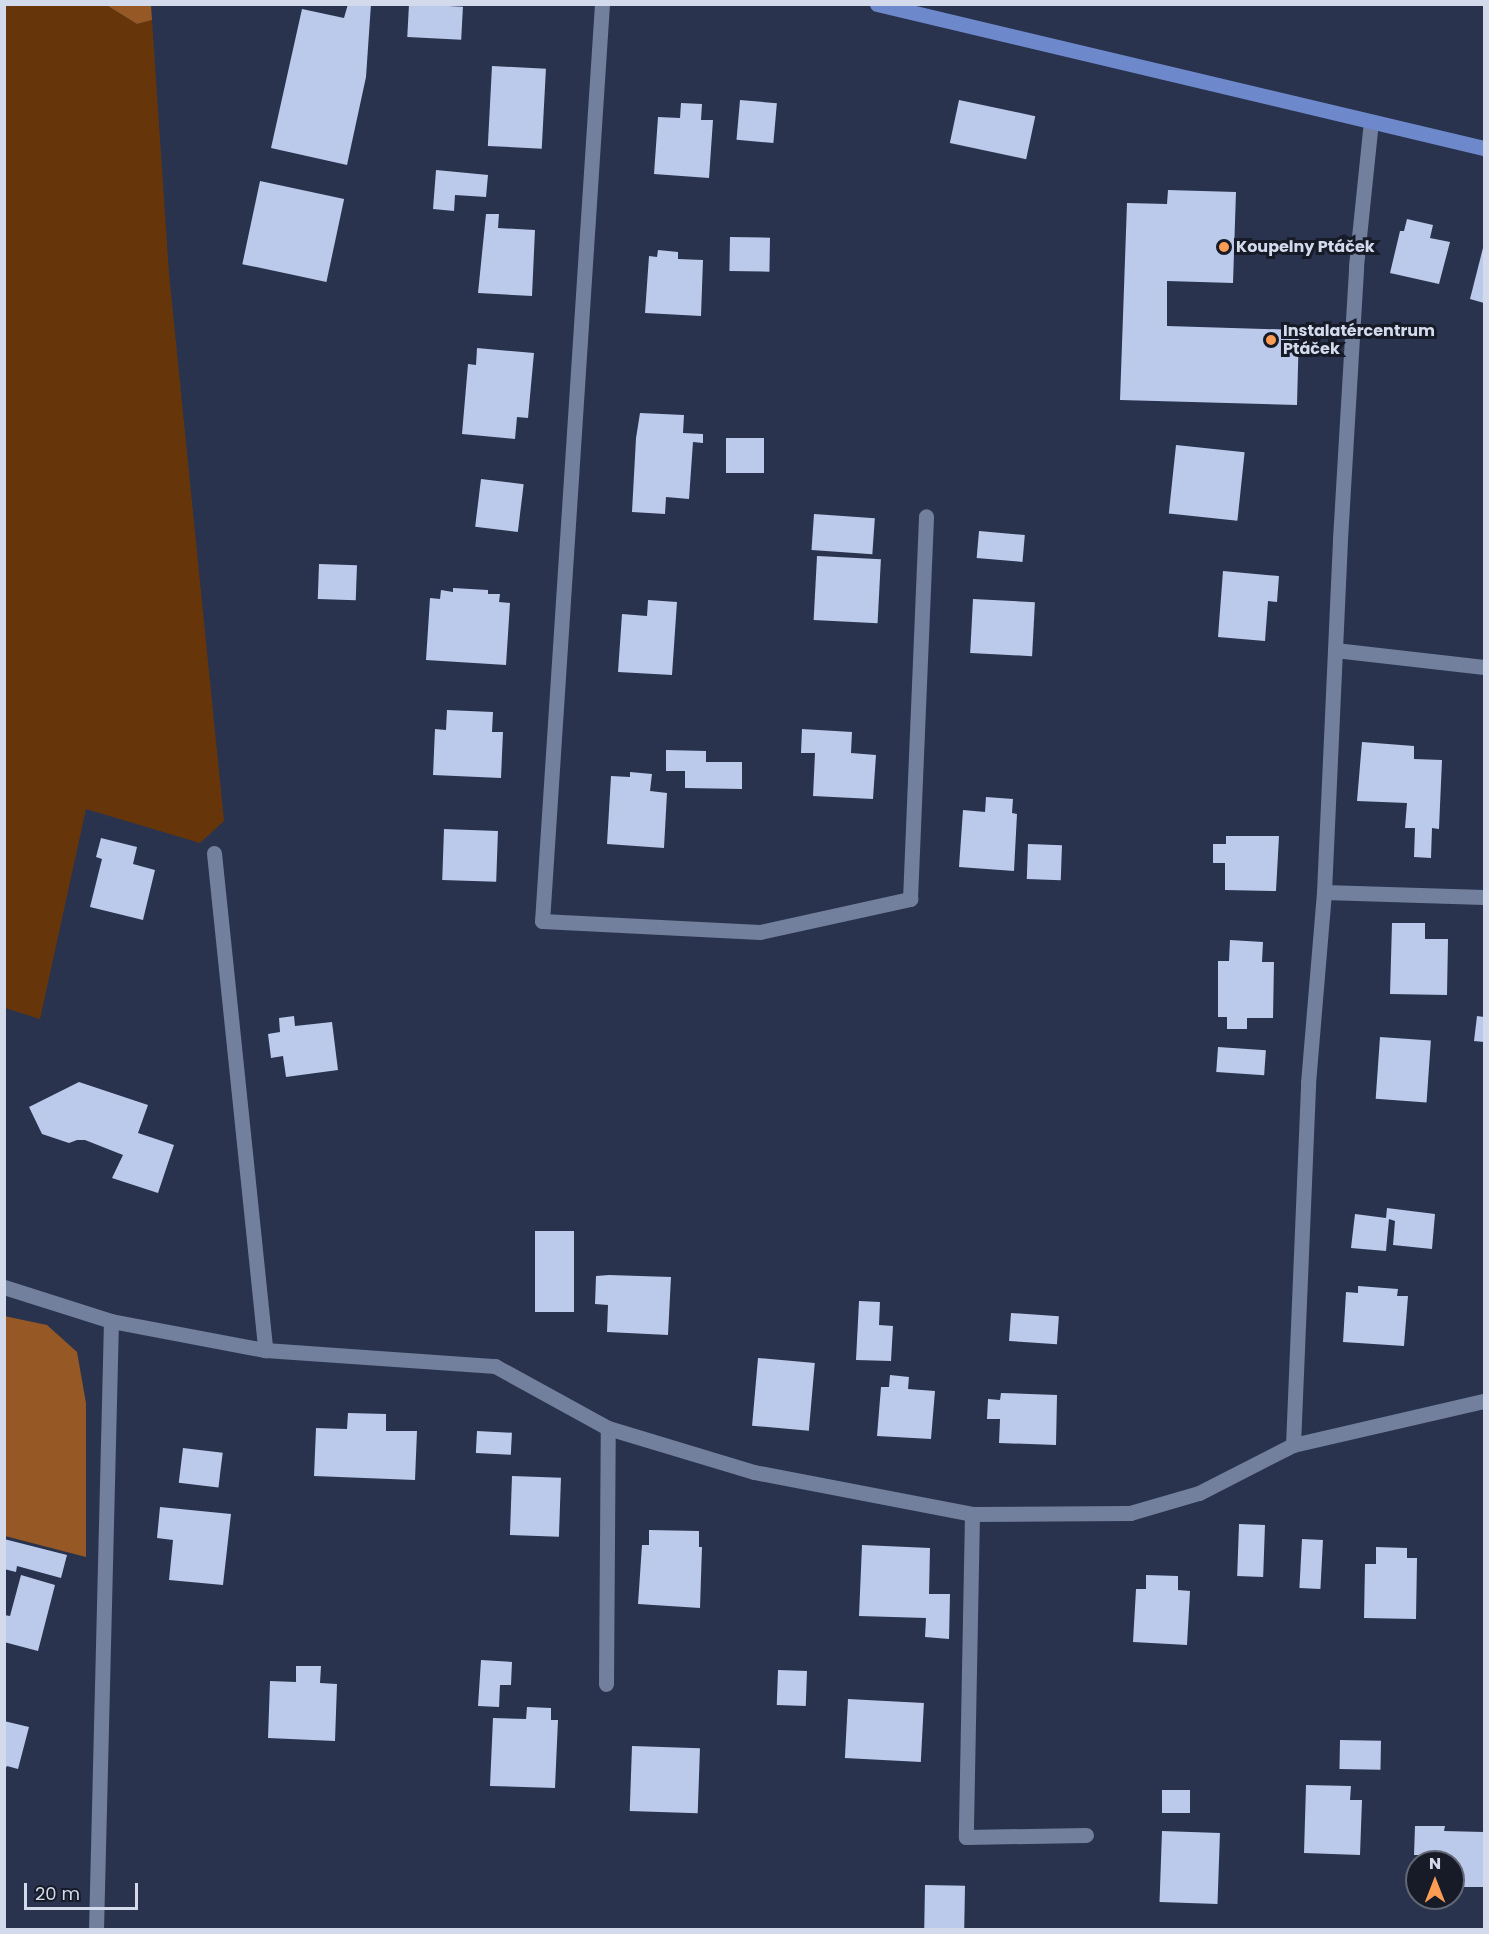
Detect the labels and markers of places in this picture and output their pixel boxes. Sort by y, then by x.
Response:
place label: Koupelny Ptáček [1236,237,1375,257]
marker: Koupelny Ptáček [1217,240,1231,254]
place label: Instalatércentrum Ptáček [1283,321,1435,359]
marker: Instalatércentrum Ptáček [1264,333,1278,347]

